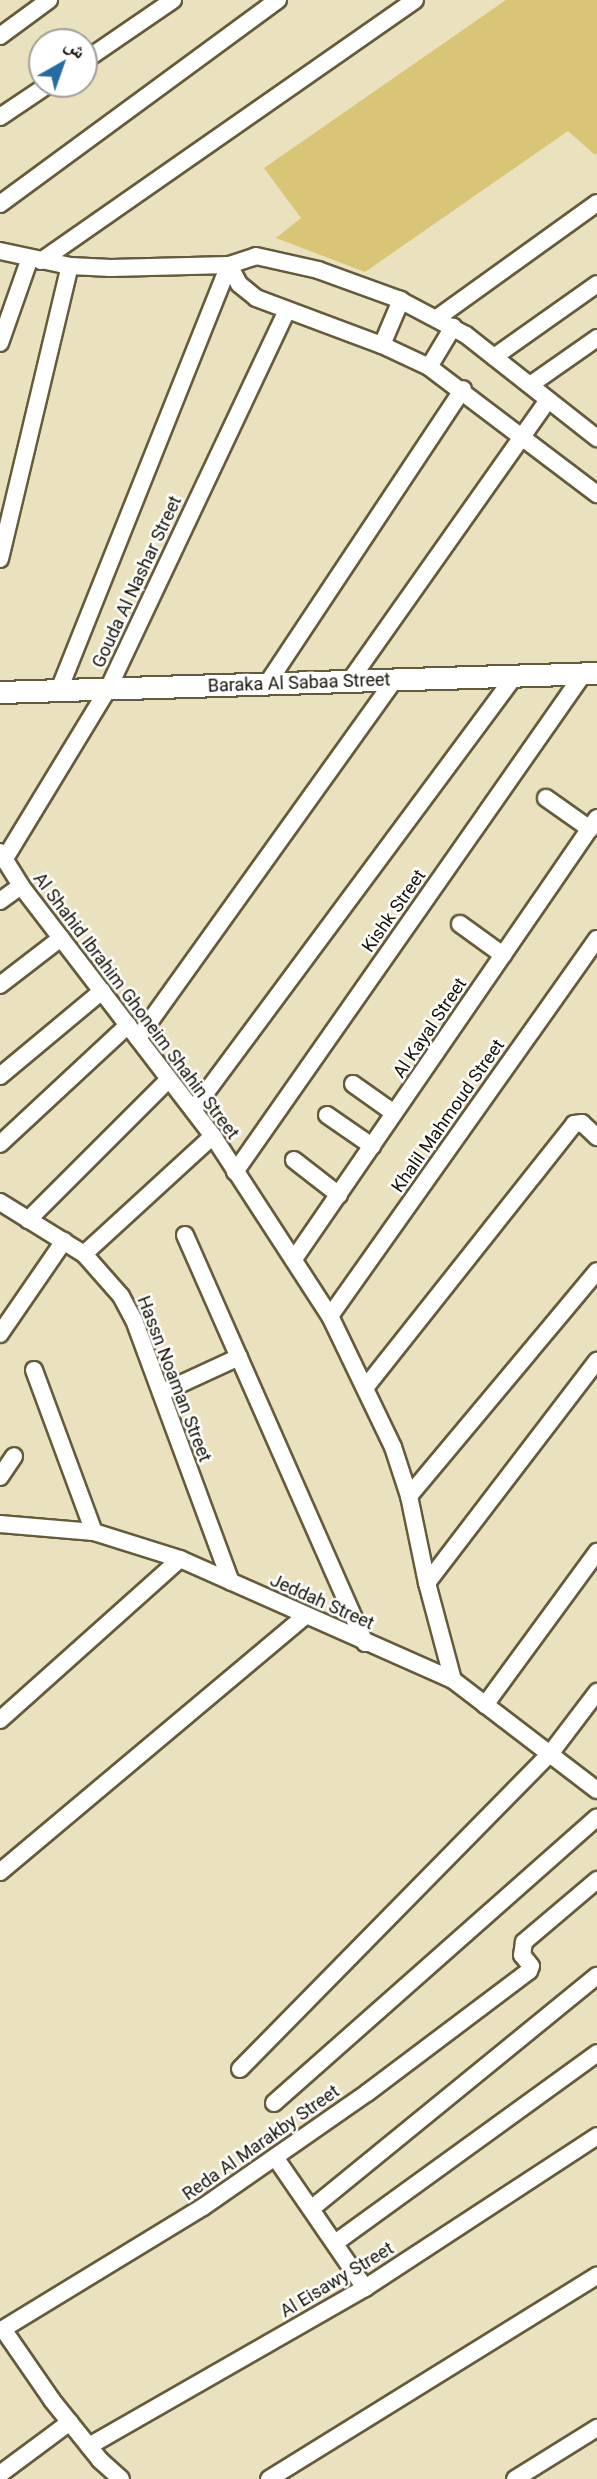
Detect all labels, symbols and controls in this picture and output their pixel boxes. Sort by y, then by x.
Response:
north arrow [28,28,98,98]
text: ش [60,33,91,63]
street label: Gouda Al Nashar Street [88,493,186,671]
street label: Baraka Al Sabaa Street [207,669,391,697]
street label: Kishk Street [358,866,430,956]
street label: Al Shahid Ibrahim Ghoneim Shahin Street [29,868,243,1144]
street label: Al Kayal Street [389,974,471,1082]
street label: Khalil Mahmoud Street [387,1035,509,1197]
street label: Hassn Noaman Street [132,1293,216,1465]
street label: Jeddah Street [267,1569,377,1635]
street label: Reda Al Marakby Street [179,2081,343,2205]
street label: Al Eisawy Street [276,2238,398,2322]

